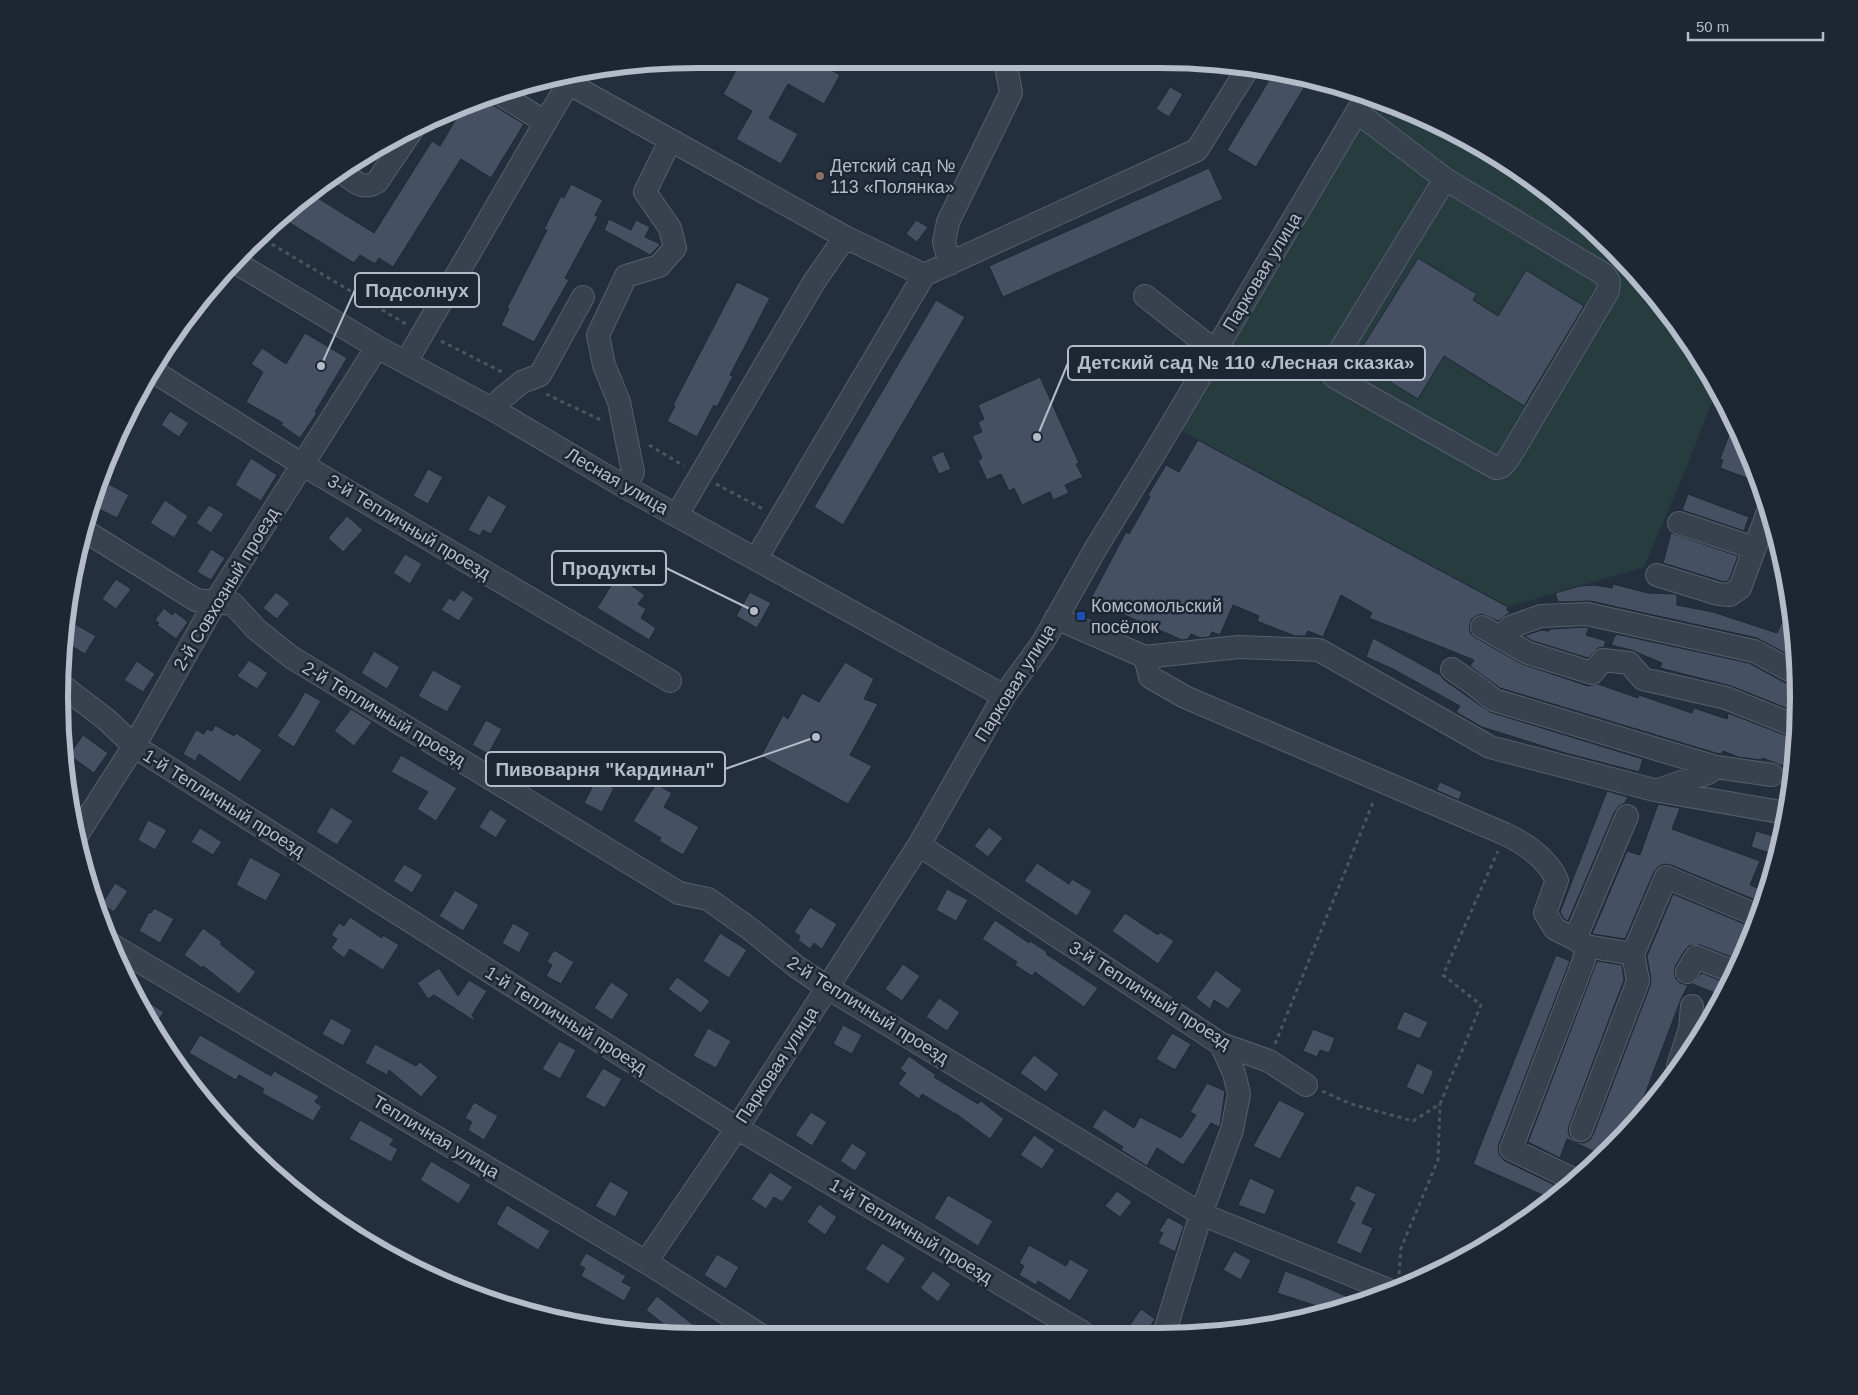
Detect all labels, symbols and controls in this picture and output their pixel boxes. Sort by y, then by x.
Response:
scale bar [1688,10,1823,42]
text: 50 m [1696,18,1729,35]
place label: Детский сад № 113 «Полянка» [830,156,955,197]
marker: Детский сад № 113 «Полянка» [814,170,826,182]
street label: Парковая улица [1219,208,1306,335]
callout: Подсолнух [355,273,479,307]
text: Подсолнух [365,280,469,301]
callout: Детский сад № 110 «Лесная сказка» [1068,346,1425,380]
text: Детский сад № 110 «Лесная сказка» [1077,352,1415,373]
street label: Лесная улица [562,444,673,519]
street label: 3-й Тепличный проезд [324,470,494,584]
street label: 2-й Совхозный проезд [169,504,283,674]
callout: Продукты [552,551,666,585]
text: Продукты [562,558,656,579]
place label: Комсомольский посёлок [1091,596,1222,637]
marker: Комсомольский посёлок [1075,610,1087,622]
street label: Парковая улица [971,620,1060,745]
street label: 2-й Тепличный проезд [299,657,469,771]
street label: 1-й Тепличный проезд [140,745,309,861]
callout: Пивоварня "Кардинал" [486,752,725,786]
text: Пивоварня "Кардинал" [495,759,715,780]
street label: 3-й Тепличный проезд [1066,937,1235,1053]
street label: 2-й Тепличный проезд [784,952,953,1068]
street label: 1-й Тепличный проезд [482,962,651,1078]
street label: Парковая улица [732,1002,823,1127]
street label: Тепличная улица [369,1091,504,1183]
street label: 1-й Тепличный проезд [826,1174,996,1288]

